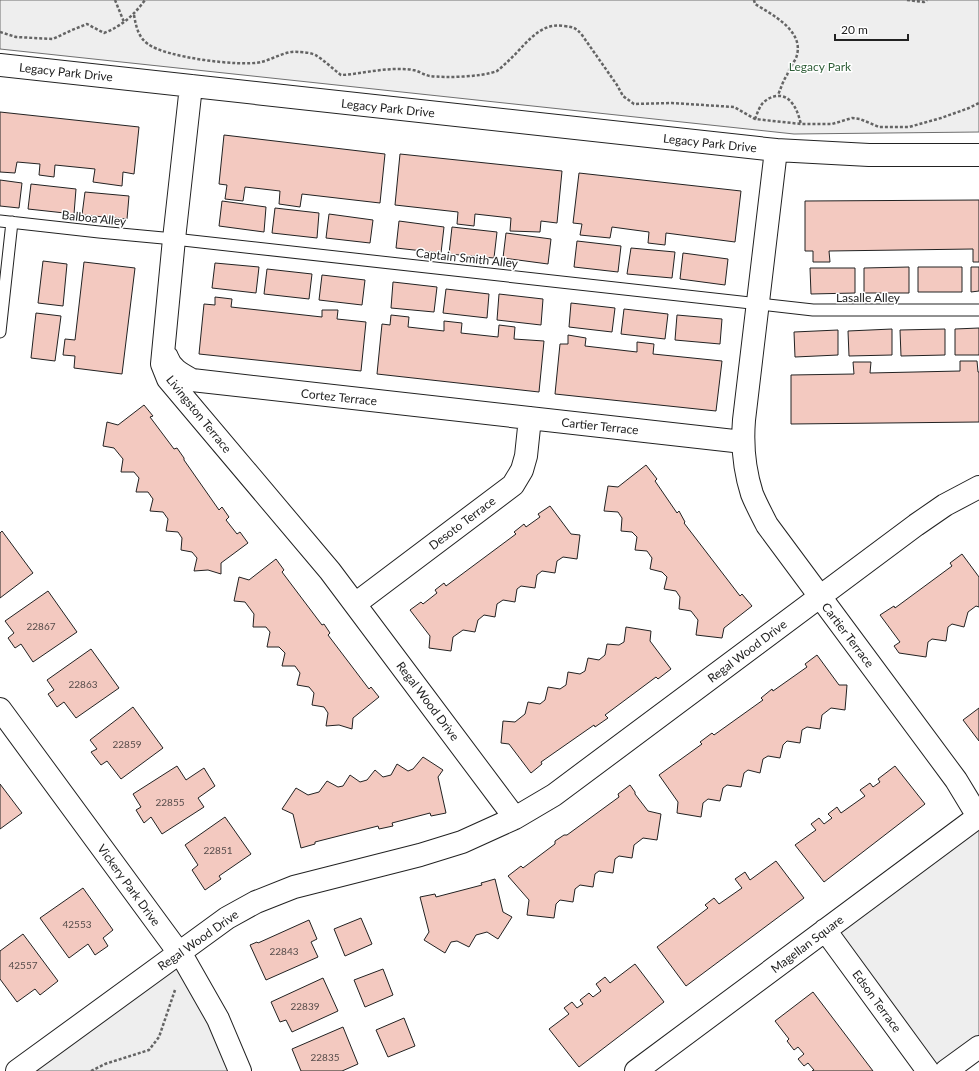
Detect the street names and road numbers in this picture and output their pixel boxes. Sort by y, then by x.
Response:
street label: Legacy Park Drive [18,60,114,84]
street label: Legacy Park Drive [340,96,436,120]
street label: Legacy Park Drive [662,131,758,155]
street label: Balboa Alley [61,207,128,229]
street label: Captain Smith Alley [415,245,520,271]
street label: Lasalle Alley [836,290,901,305]
street label: Livingston Terrace [163,372,235,456]
street label: Cortez Terrace [300,386,378,408]
street label: Cartier Terrace [561,414,639,438]
street label: Desoto Terrace [426,493,498,553]
street label: Cartier Terrace [819,600,877,670]
street label: Regal Wood Drive [704,616,790,686]
street label: Regal Wood Drive [393,658,463,744]
street label: Vickery Park Drive [94,841,164,929]
street label: Regal Wood Drive [155,907,241,973]
street label: Magellan Square [768,912,846,976]
street label: Edson Terrace [849,967,905,1035]

